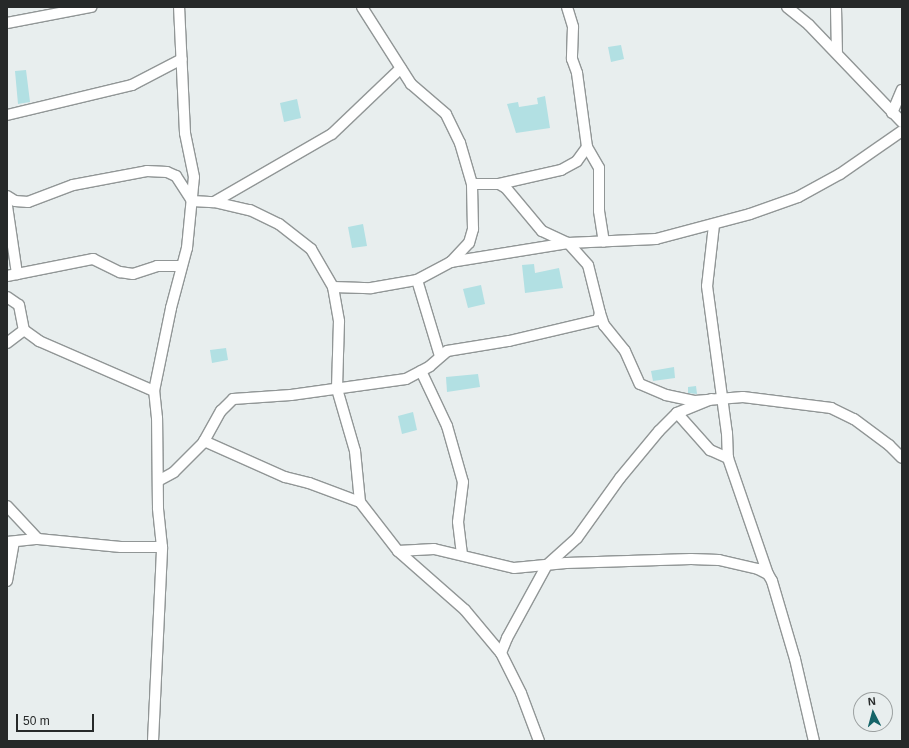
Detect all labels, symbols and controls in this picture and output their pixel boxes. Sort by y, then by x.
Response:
north arrow [853,692,893,732]
text: N [867,695,876,707]
scale bar [18,706,96,732]
text: 50 m [23,714,50,728]

